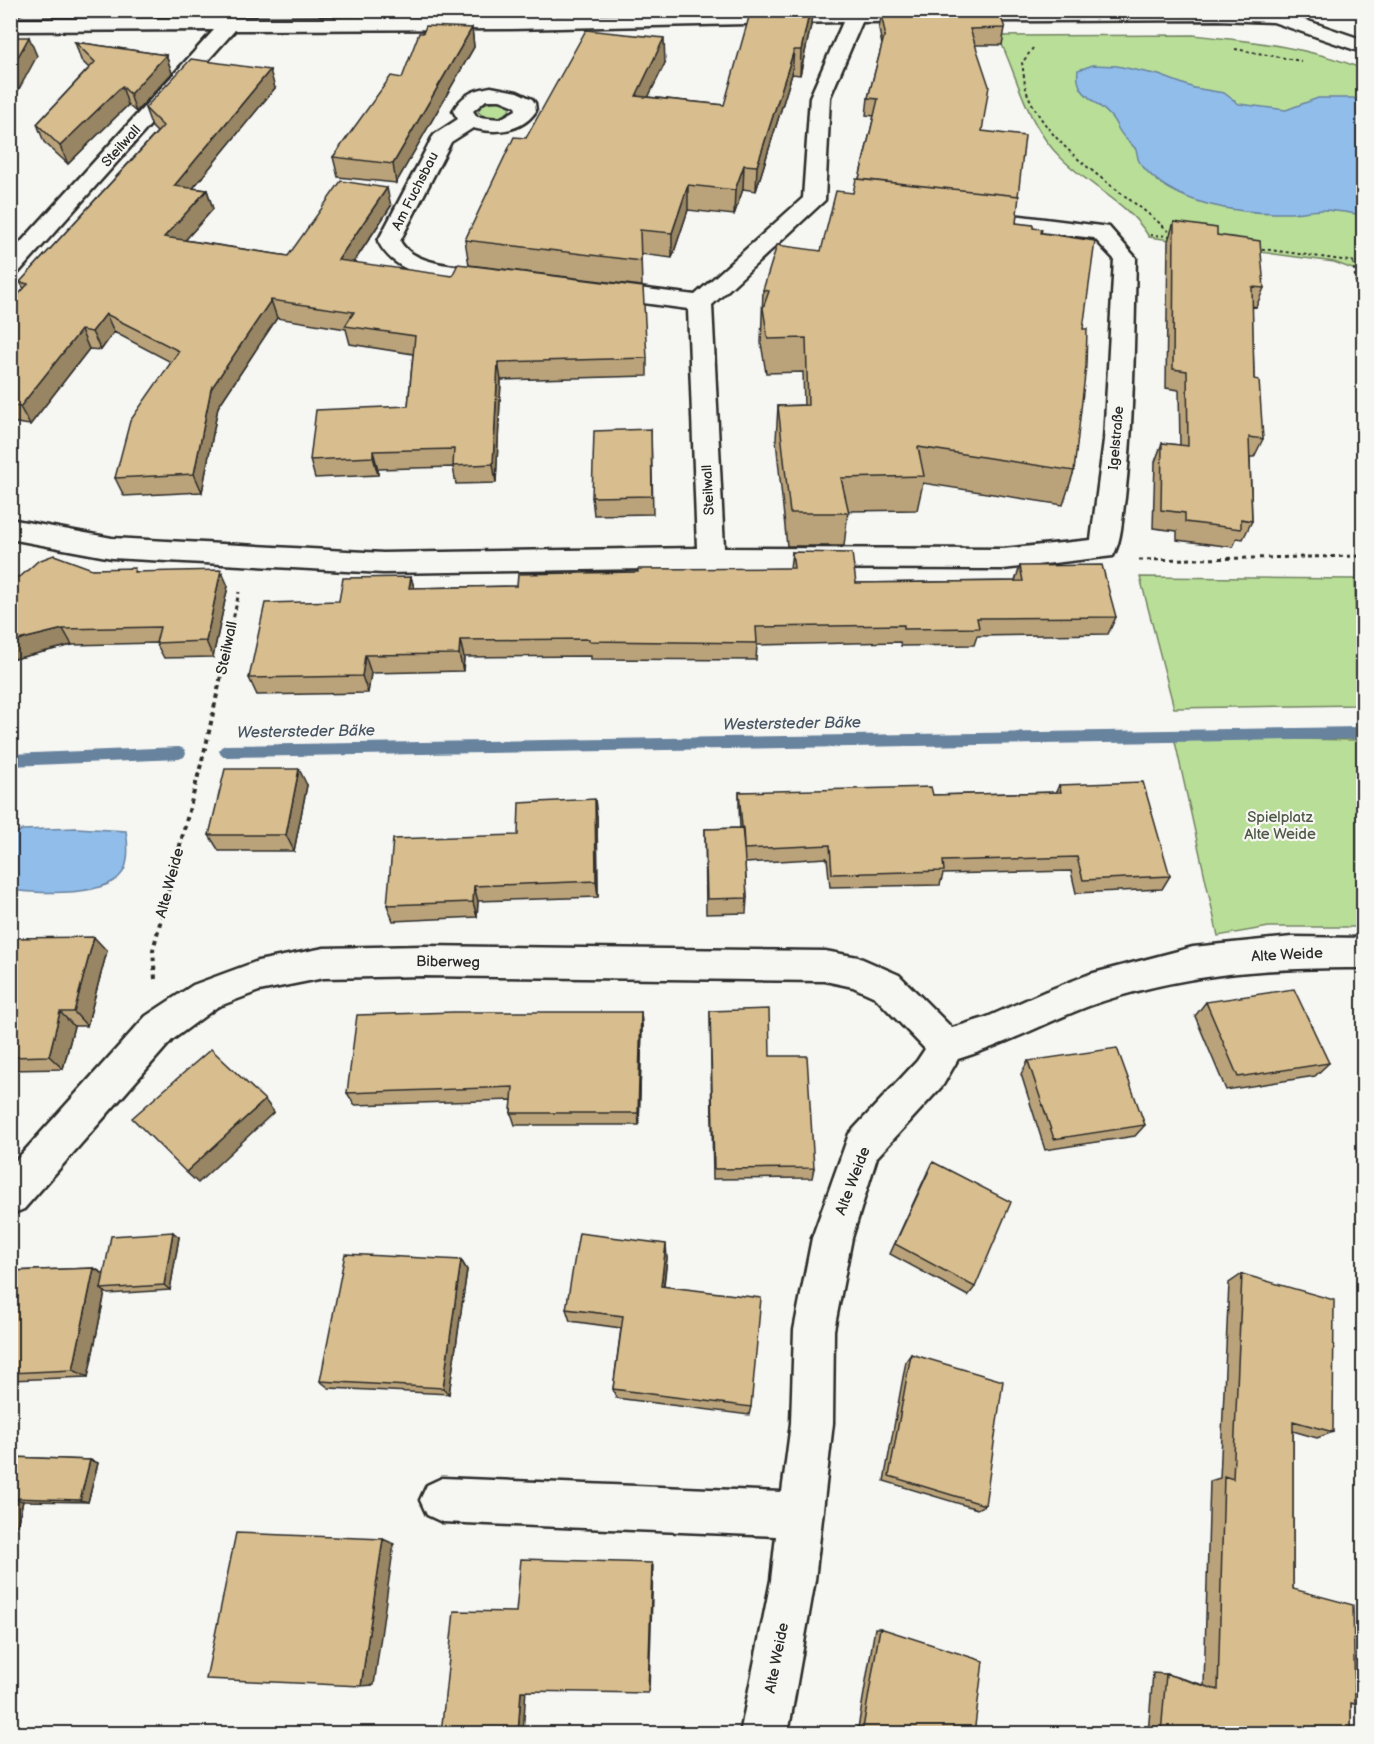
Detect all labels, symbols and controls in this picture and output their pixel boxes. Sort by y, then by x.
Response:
street label: Steilwall [98,122,144,170]
street label: Am Fuchsbau [388,149,442,233]
street label: Igelstraße [1105,405,1127,471]
street label: Steilwall [698,464,718,516]
street label: Steilwall [212,620,242,676]
water label: Westersteder Bäke [723,713,861,735]
water label: Westersteder Bäke [237,721,375,743]
park label: Spielplatz Alte Weide [1244,808,1316,844]
street label: Alte Weide [152,846,188,920]
street label: Alte Weide [1251,944,1323,966]
street label: Biberweg [416,952,480,972]
street label: Alte Weide [831,1144,875,1218]
street label: Alte Weide [761,1621,793,1695]

